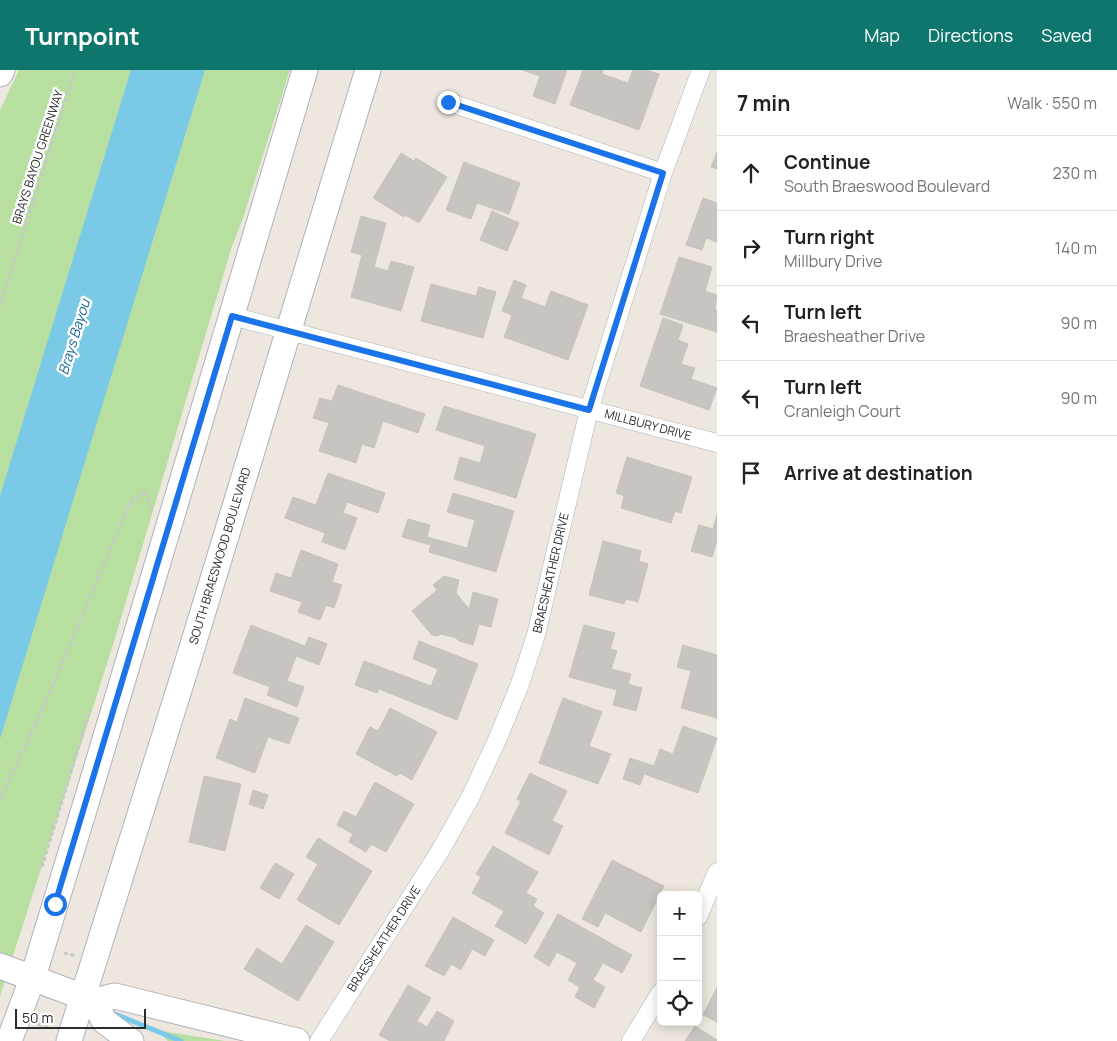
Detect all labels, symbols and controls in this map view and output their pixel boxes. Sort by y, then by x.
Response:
text: Turnpoint [25,19,140,52]
text: Map [864,23,900,47]
text: Directions [928,23,1013,47]
text: Saved [1041,23,1092,47]
street label: BRAYS BAYOU GREENWAY [8,87,67,226]
text: 7 min [737,89,790,117]
route end [437,91,460,114]
text: Walk · 550 m [1007,92,1097,114]
text: Continue [784,149,870,175]
icon: ahead [737,159,765,187]
text: 230 m [1053,162,1097,184]
text: South Braeswood Boulevard [784,175,990,197]
text: Turn right [784,224,874,250]
icon: right [737,234,765,262]
text: 140 m [1055,237,1097,259]
text: Millbury Drive [784,250,882,272]
water label: Brays Bayou [53,295,94,377]
text: Turn left [784,299,862,325]
icon: left [737,309,765,337]
text: 90 m [1061,312,1097,334]
text: Braesheather Drive [784,325,925,347]
text: Turn left [784,374,862,400]
icon: left [737,384,765,412]
text: 90 m [1061,387,1097,409]
text: Cranleigh Court [784,400,901,422]
street label: MILLBURY DRIVE [603,405,694,444]
icon: arrive [737,459,765,487]
text: Arrive at destination [784,460,973,486]
street label: SOUTH BRAESWOOD BOULEVARD [184,465,255,646]
street label: BRAESHEATHER DRIVE [528,511,573,635]
street label: BRAESHEATHER DRIVE [343,882,424,995]
map controls [657,891,702,1026]
button: + [657,891,702,936]
route start [44,893,67,916]
button: − [657,936,702,981]
button: locate [657,981,702,1026]
scale bar [15,1006,146,1029]
text: 50 m [22,1008,53,1027]

